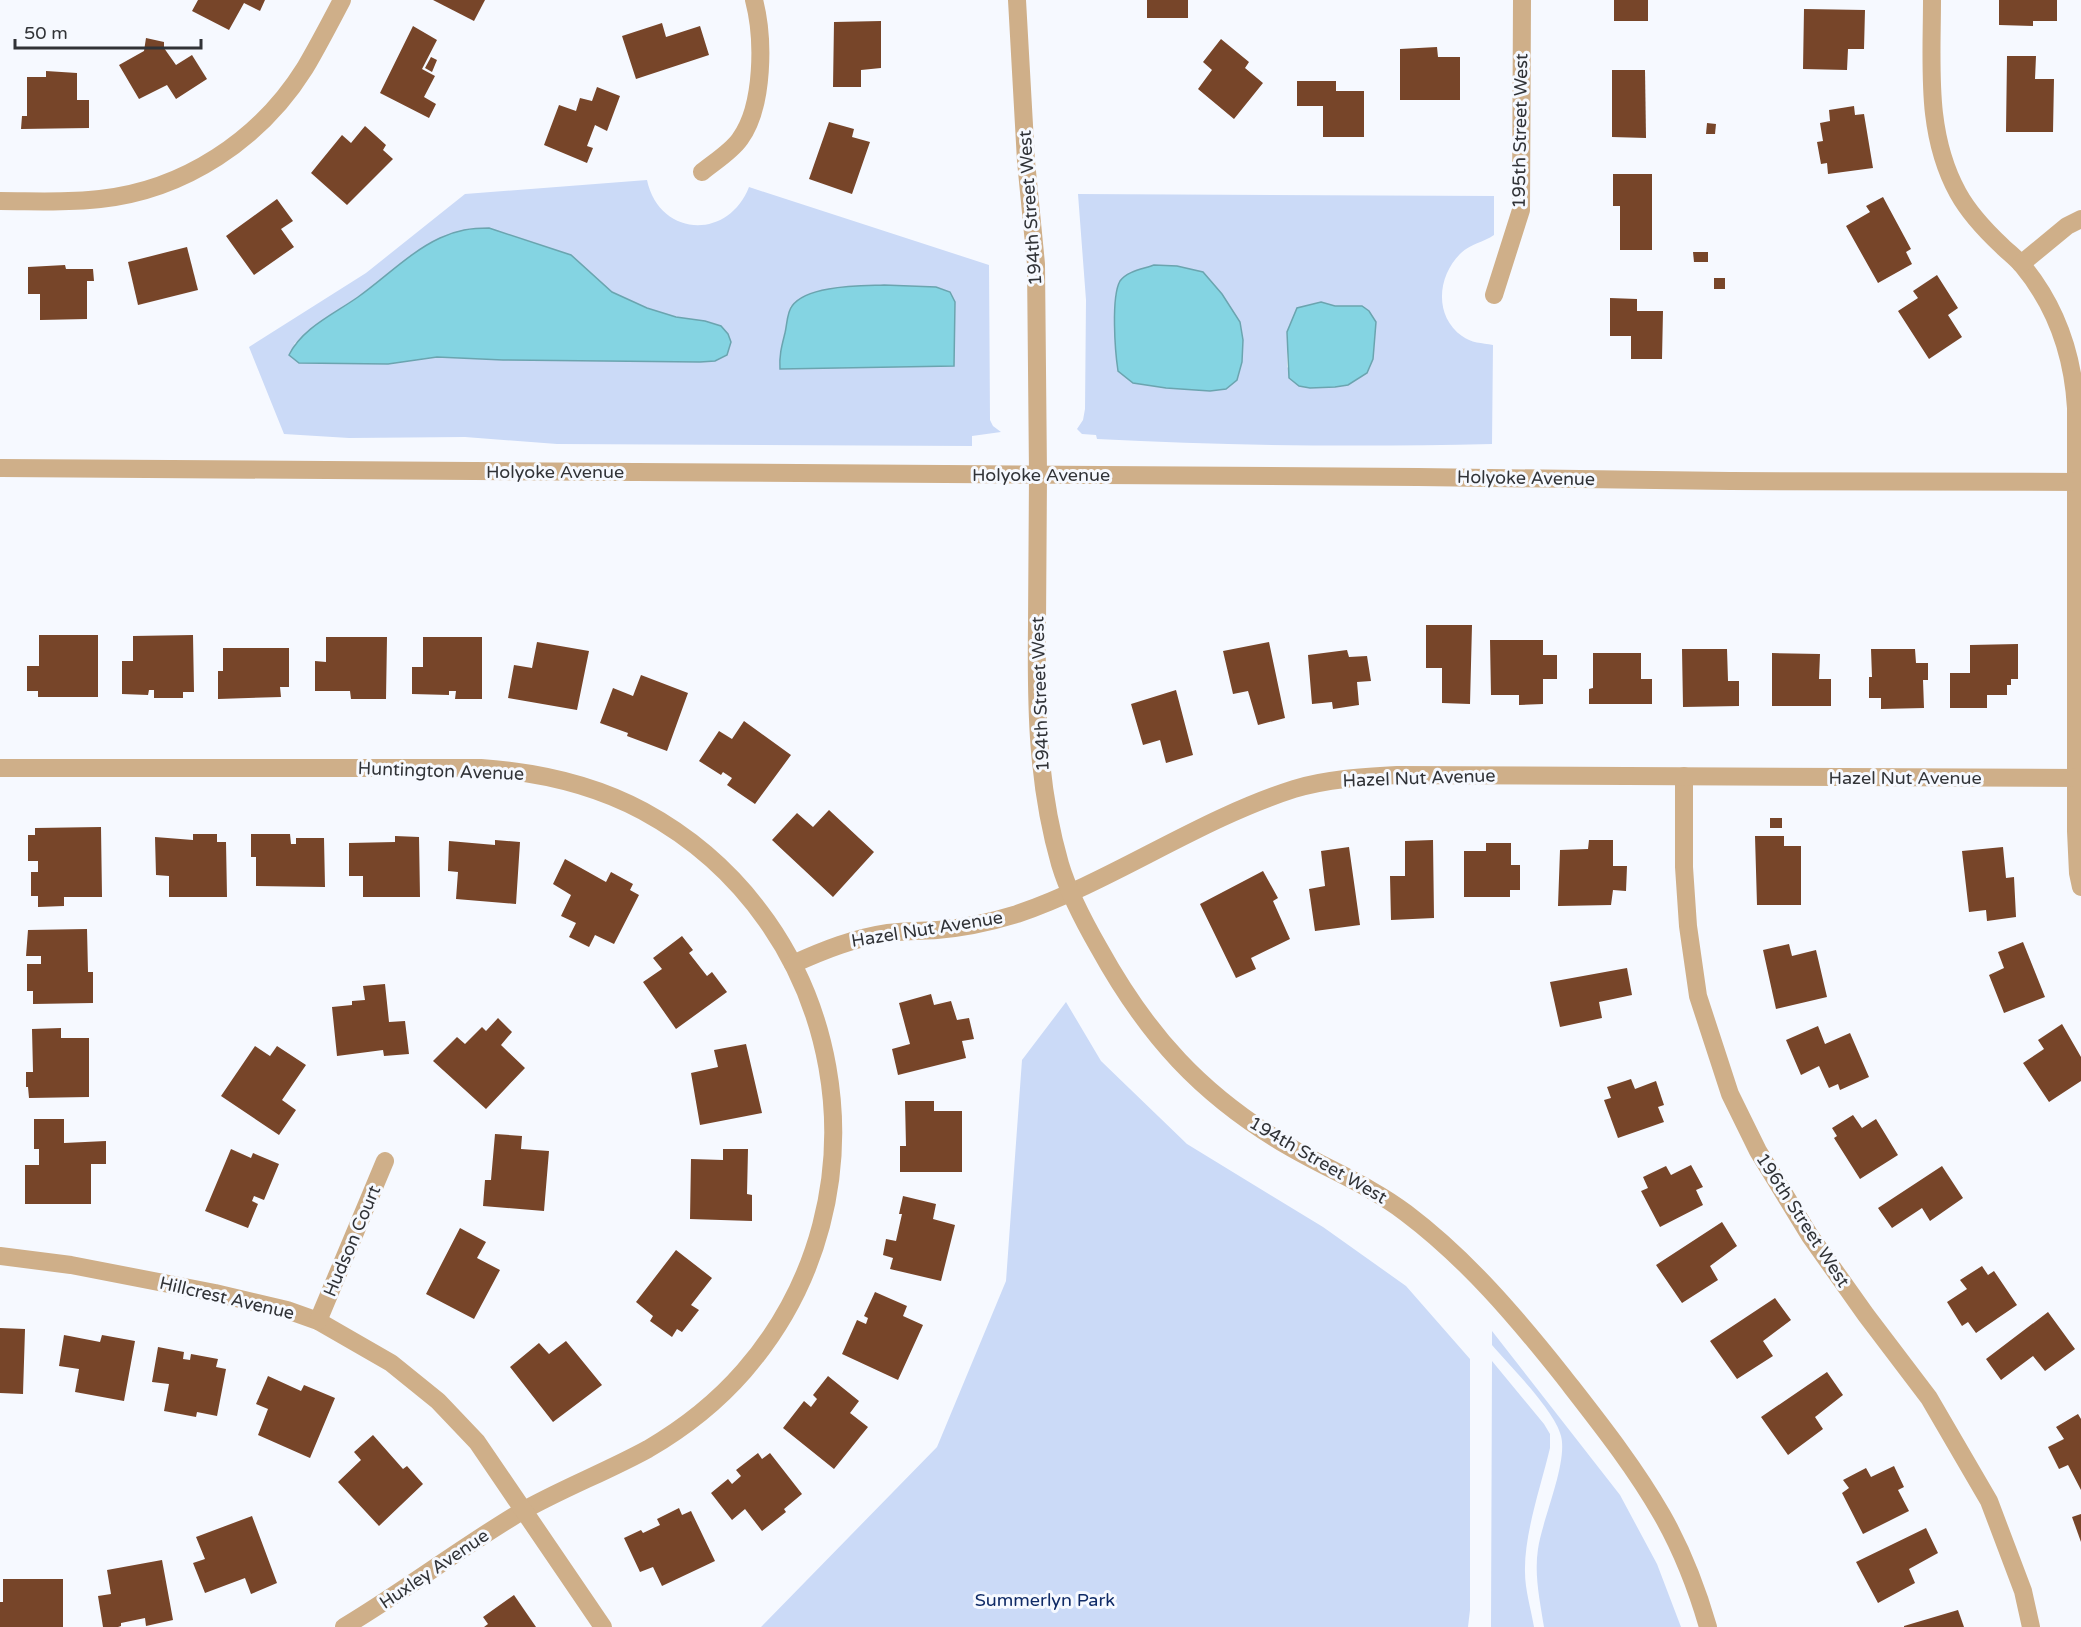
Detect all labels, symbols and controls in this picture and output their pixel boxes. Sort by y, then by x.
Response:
scale bar [15,12,201,50]
text: 50 m [24,22,68,44]
street label: 195th Street West [1508,53,1532,209]
street label: 194th Street West [1014,130,1046,286]
street label: Holyoke Avenue [486,461,624,483]
street label: Holyoke Avenue [972,464,1110,486]
street label: Holyoke Avenue [1457,466,1595,490]
street label: 194th Street West [1026,616,1054,772]
street label: Huntington Avenue [357,757,525,785]
street label: Hazel Nut Avenue [1342,764,1496,792]
street label: Hazel Nut Avenue [1828,767,1982,789]
street label: Hazel Nut Avenue [850,906,1004,952]
street label: 194th Street West [1245,1112,1391,1208]
street label: 196th Street West [1751,1149,1855,1291]
street label: Hudson Court [319,1182,385,1300]
street label: Hillcrest Avenue [157,1272,297,1324]
street label: Huxley Avenue [375,1524,493,1614]
park label: Summerlyn Park [975,1589,1115,1611]

